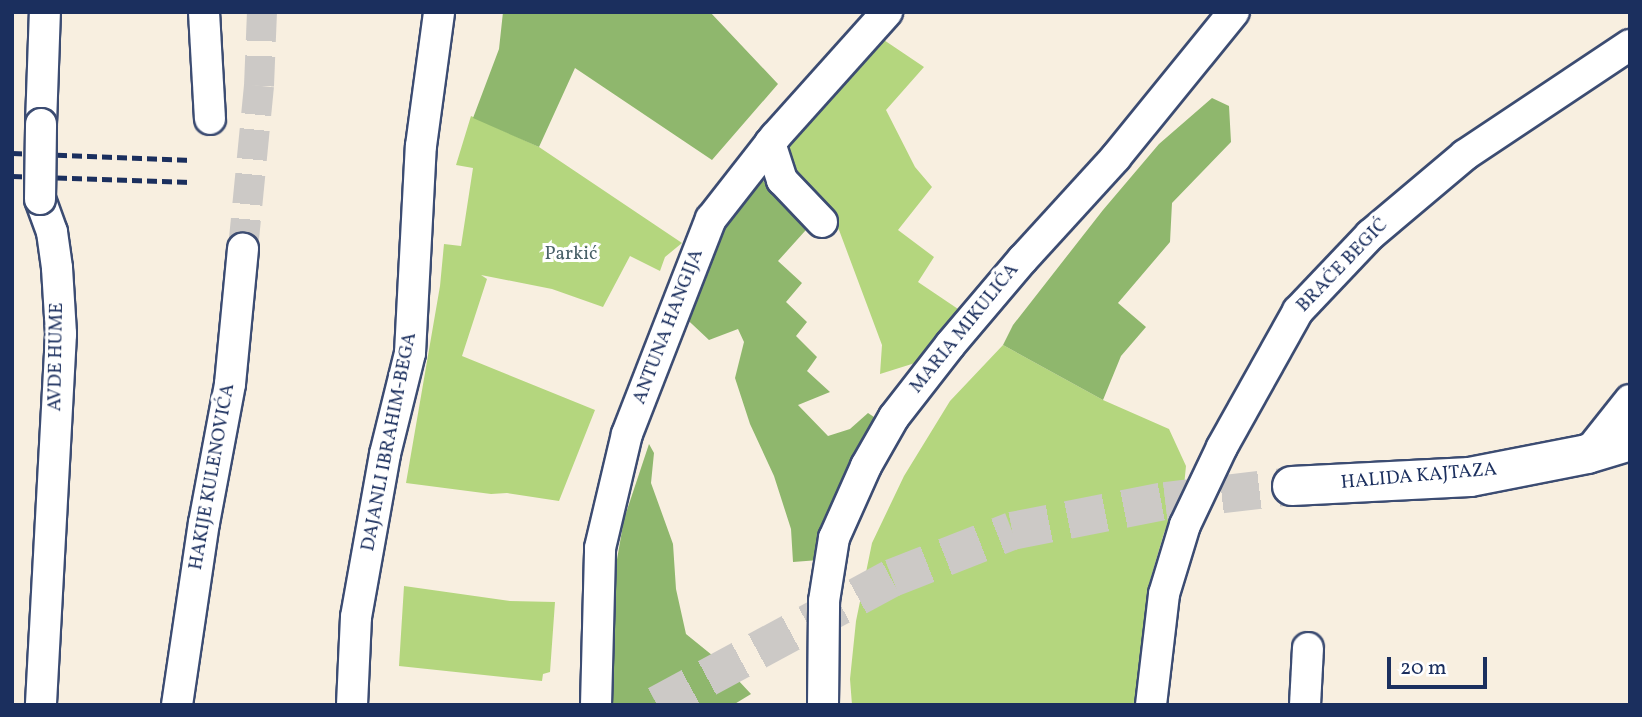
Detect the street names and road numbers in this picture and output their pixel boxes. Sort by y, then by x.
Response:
street label: BRAĆE BEGIĆ [1293,214,1393,318]
street label: ANTUNA HANGIJA [629,246,709,408]
street label: MARIA MIKULIĆA [906,260,1024,398]
street label: AVDE HUME [45,302,69,412]
street label: DAJANLI IBRAHIM-BEGA [358,331,422,553]
street label: HAKIJE KULENOVIĆA [185,382,241,572]
street label: HALIDA KAJTAZA [1340,459,1498,495]

